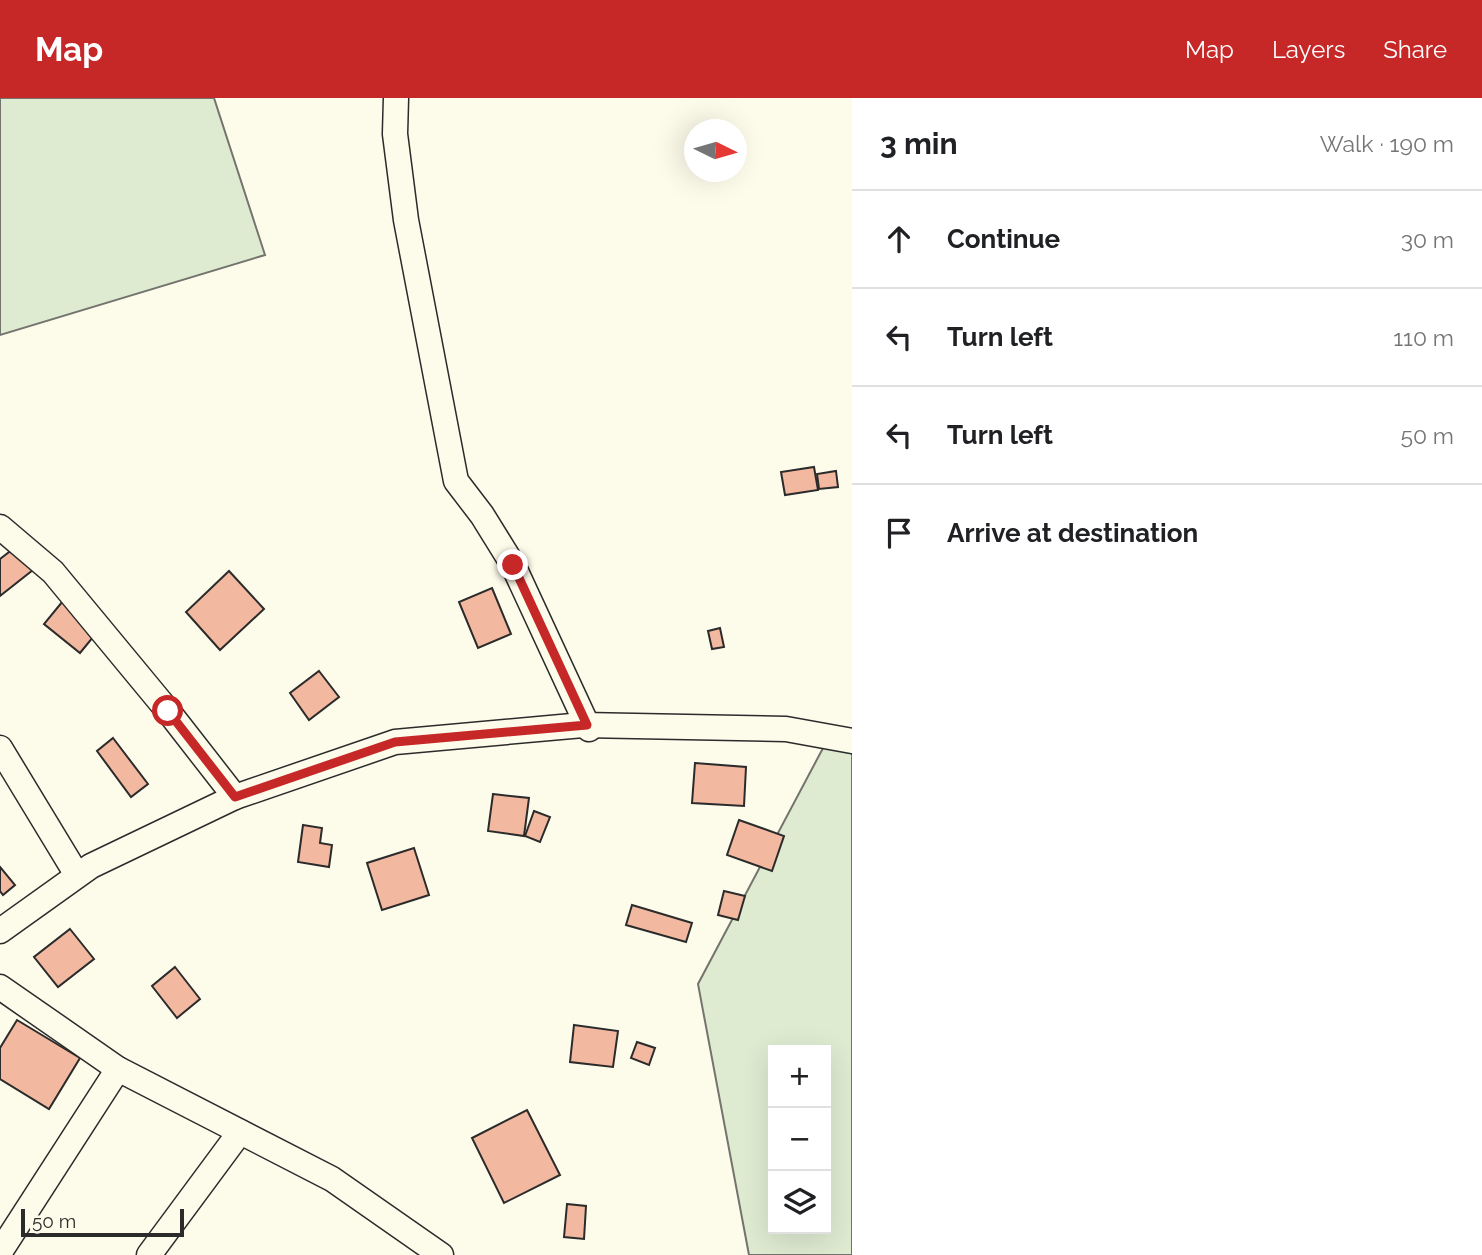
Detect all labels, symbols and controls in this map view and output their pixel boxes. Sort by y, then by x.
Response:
text: Map [35,30,103,69]
text: Map [1185,35,1234,64]
text: Layers [1272,35,1345,64]
text: Share [1383,35,1447,64]
north arrow [684,119,747,182]
text: 3 min [880,126,958,161]
text: Walk · 190 m [1320,130,1454,157]
icon: ahead [880,220,918,258]
text: Continue [947,224,1060,254]
text: 30 m [1401,226,1454,253]
icon: left [880,318,918,356]
text: Turn left [947,322,1053,352]
text: 110 m [1393,324,1454,351]
icon: left [880,416,918,454]
text: Turn left [947,420,1053,450]
text: 50 m [1400,422,1454,449]
icon: arrive [880,514,918,552]
text: Arrive at destination [947,518,1198,548]
route end [497,549,528,580]
route start [152,695,183,726]
map controls [768,1045,831,1234]
button: + [768,1045,831,1108]
button: − [768,1108,831,1171]
button: layers [768,1171,831,1234]
scale bar [21,1206,184,1238]
text: 50 m [32,1210,76,1232]

